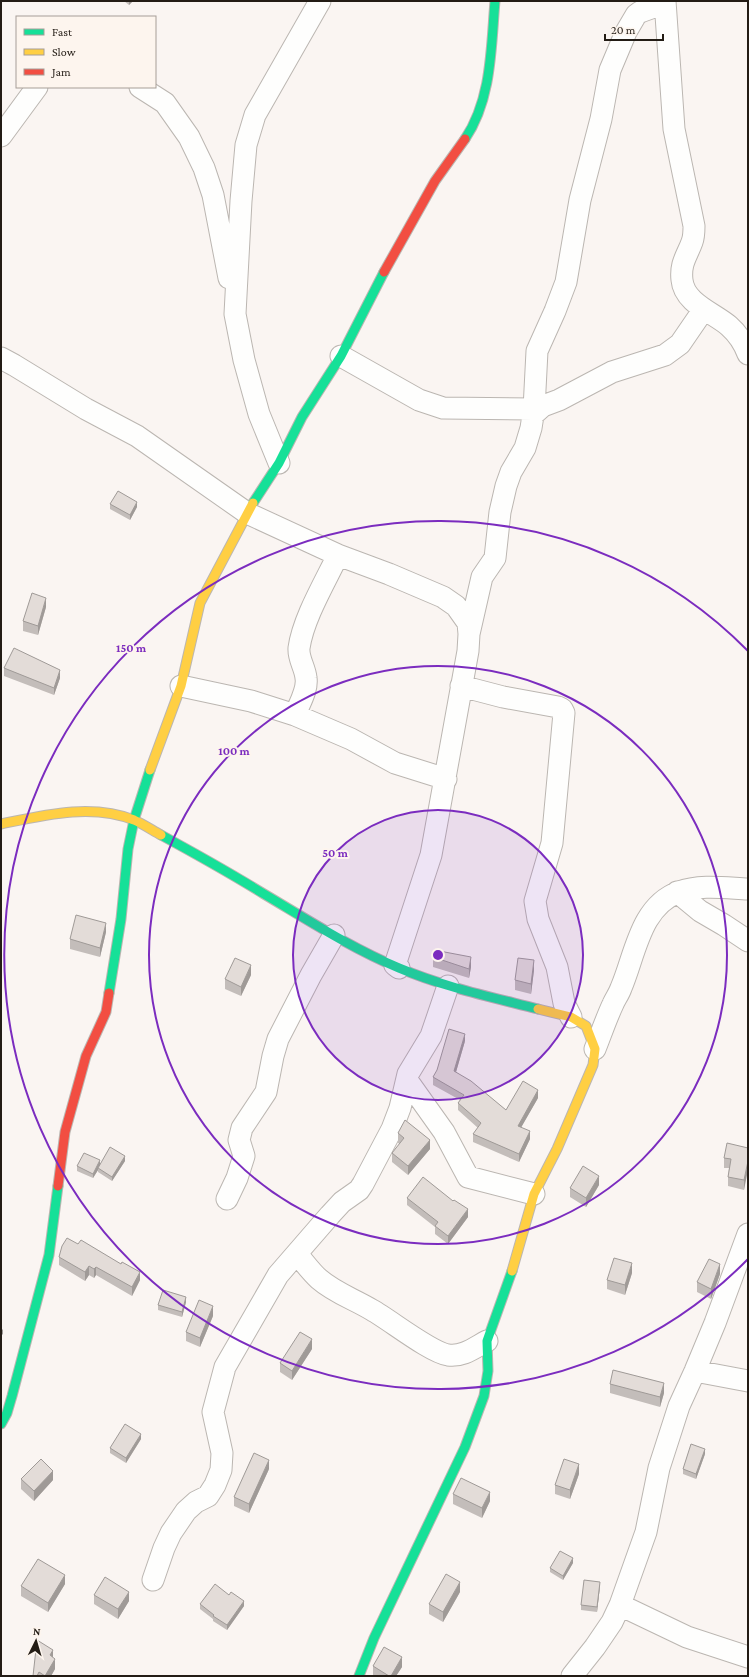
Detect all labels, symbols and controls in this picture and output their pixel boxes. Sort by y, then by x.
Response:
legend [16,16,156,88]
scale bar [605,16,663,42]
text: 20 m [611,23,636,37]
text: Fast [52,25,73,39]
text: Slow [52,45,76,59]
text: Jam [51,65,71,79]
text: 150 m [116,641,147,655]
text: 100 m [218,744,251,758]
text: 50 m [322,846,349,860]
centre of rings [431,948,445,962]
north arrow [16,1621,56,1661]
text: N [33,1625,42,1637]

